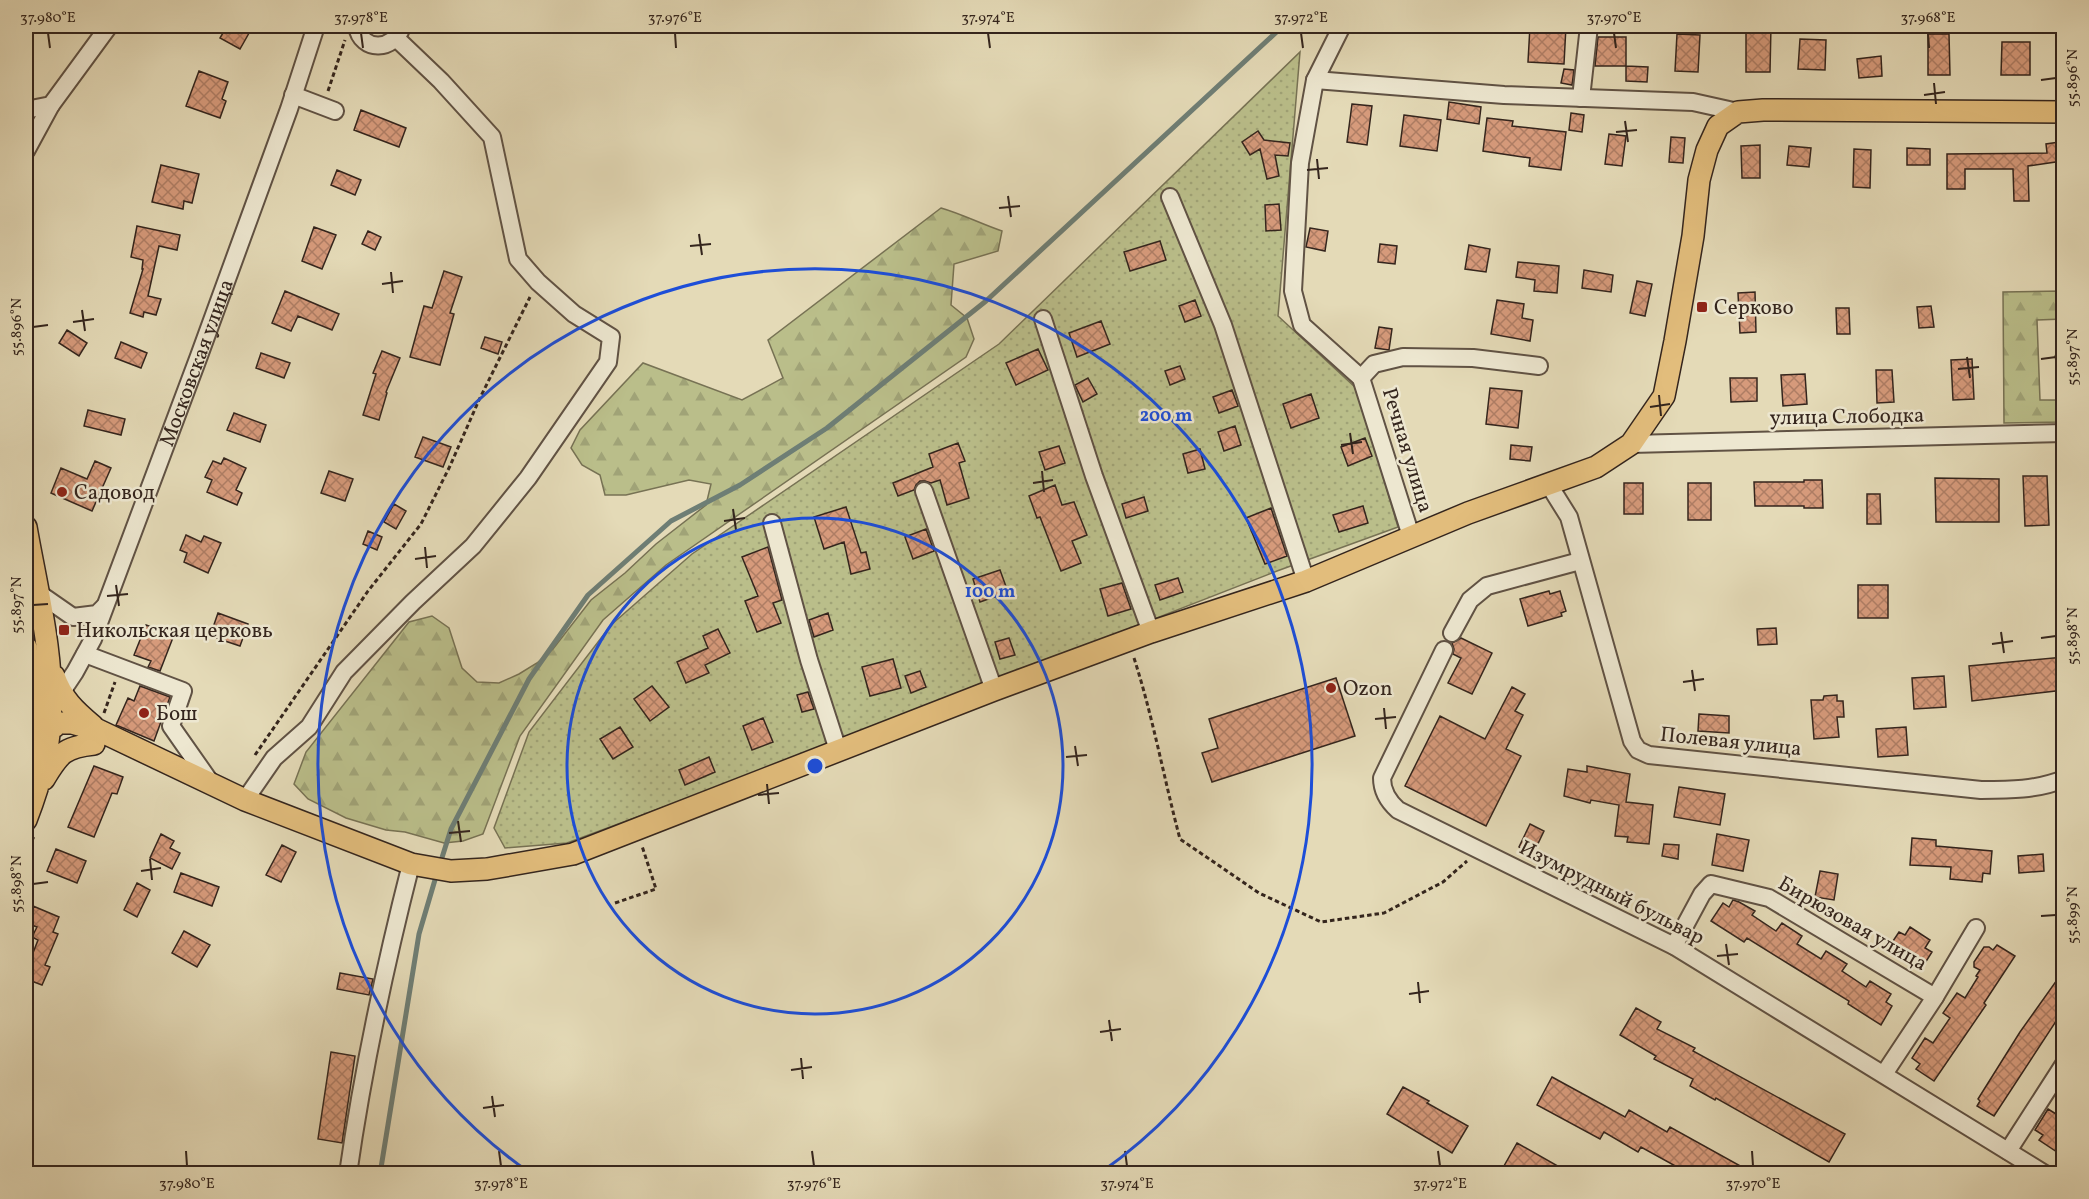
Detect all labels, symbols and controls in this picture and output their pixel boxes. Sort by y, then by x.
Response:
text: 37.980°E [20,8,76,29]
text: 37.978°E [334,8,388,29]
text: 37.976°E [648,8,702,29]
text: 37.974°E [961,8,1015,29]
text: 37.972°E [1274,8,1328,29]
text: 37.970°E [1587,8,1641,29]
text: 37.968°E [1900,8,1956,29]
text: 55.896°N [2063,49,2084,107]
street label: Московская улица [153,275,242,451]
place label: Серково [1714,294,1794,323]
text: 55.896°N [7,298,28,356]
marker: Серково [1695,300,1709,314]
text: 55.897°N [2063,328,2084,386]
street label: Речная улица [1374,384,1439,516]
street label: улица Слободка [1769,402,1925,433]
text: 200 m [1140,404,1192,429]
place label: Садовод [74,479,155,508]
marker: Садовод [55,485,69,499]
text: 55.897°N [7,576,28,634]
text: 100 m [965,580,1015,605]
text: 55.898°N [2063,607,2084,665]
place label: Никольская церковь [76,617,273,646]
marker: Никольская церковь [57,623,71,637]
place label: Ozon [1343,675,1393,704]
marker: Ozon [1324,681,1338,695]
place label: Бош [156,700,198,729]
marker: Бош [137,706,151,720]
street label: Полевая улица [1659,721,1803,764]
centre of rings [805,756,825,776]
street label: Изумрудный бульвар [1514,834,1709,953]
text: 55.898°N [7,855,28,913]
street label: Бирюзовая улица [1772,870,1932,979]
text: 55.899°N [2063,886,2084,944]
text: 37.980°E [159,1174,215,1195]
text: 37.978°E [474,1174,528,1195]
text: 37.976°E [787,1174,841,1195]
text: 37.974°E [1100,1174,1154,1195]
text: 37.972°E [1413,1174,1467,1195]
text: 37.970°E [1726,1174,1780,1195]

